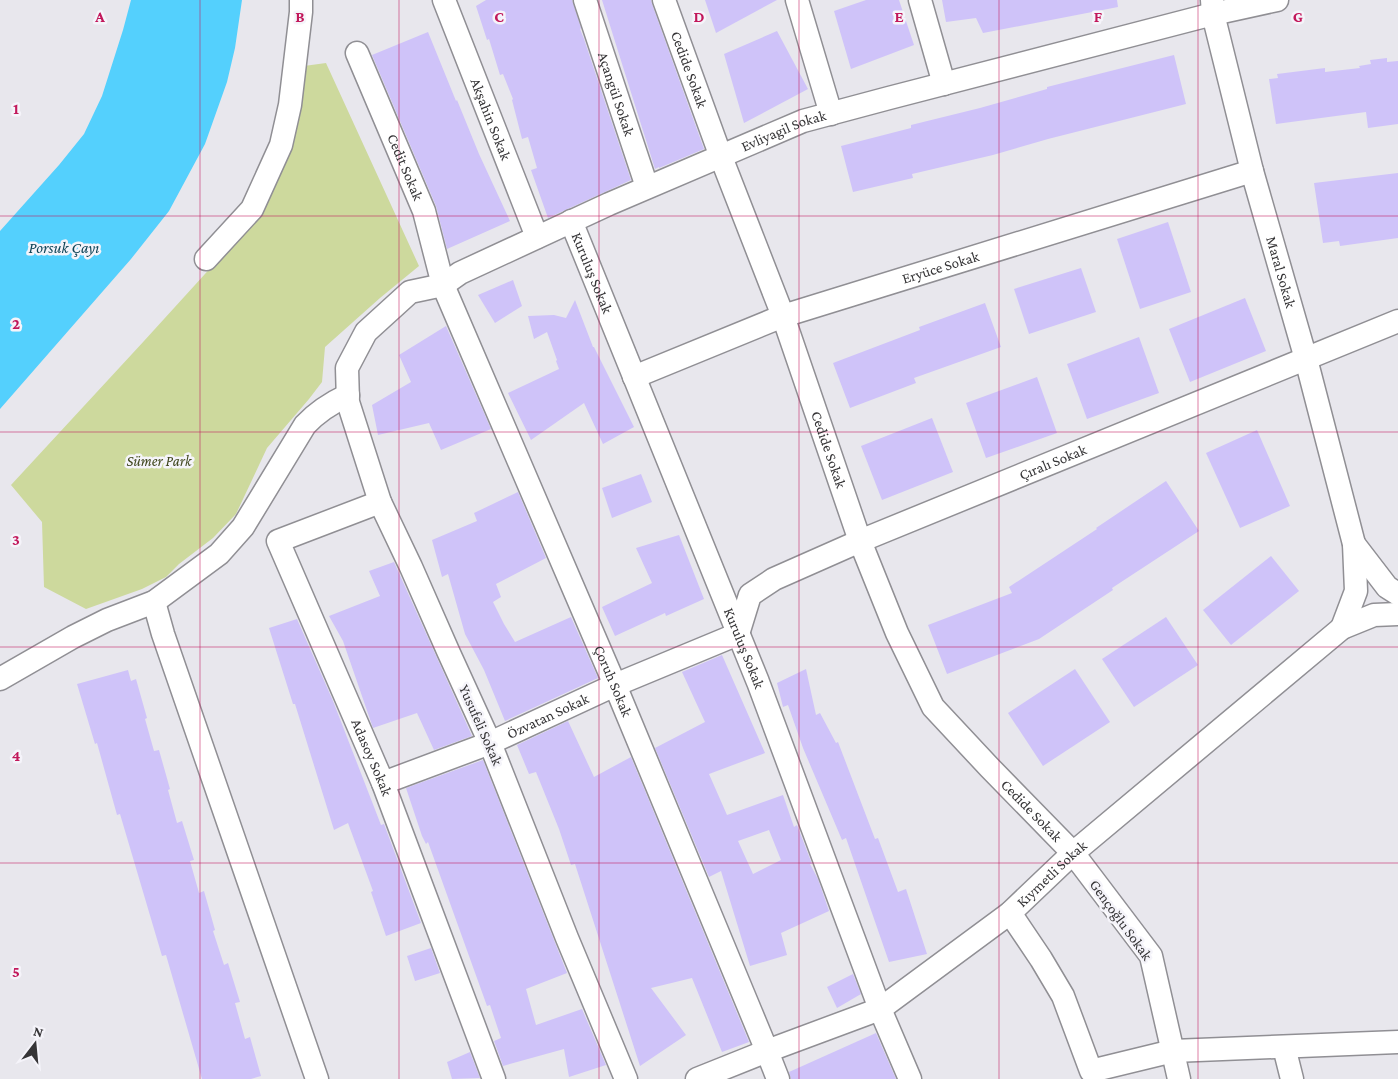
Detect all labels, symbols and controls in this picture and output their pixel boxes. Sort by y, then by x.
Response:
text: A [94,8,105,25]
text: B [295,8,305,25]
text: C [494,8,504,25]
text: D [693,8,705,25]
text: E [894,8,904,25]
text: F [1094,8,1103,25]
text: G [1293,8,1303,25]
street label: Cedide Sokak [668,29,711,111]
street label: Açangül Sokak [595,50,638,139]
street label: Akşahin Sokak [467,76,514,163]
text: 1 [13,100,19,117]
street label: Evliyagil Sokak [739,107,829,154]
street label: Cedit Sokak [384,131,427,204]
street label: Kuruluş Sokak [568,230,616,317]
street label: Maral Sokak [1263,234,1299,311]
water label: Porsuk Çayı [29,239,99,257]
street label: Eryüce Sokak [900,248,982,287]
text: 2 [12,315,20,332]
street label: Cedide Sokak [808,409,850,491]
street label: Çıralı Sokak [1017,441,1090,484]
park label: Sümer Park [126,453,193,469]
text: 3 [12,531,20,548]
street label: Kuruluş Sokak [721,605,768,692]
street label: Çoruh Sokak [590,643,636,720]
street label: Yusufeli Sokak [456,682,506,768]
street label: Özvatan Sokak [504,690,592,742]
street label: Adasoy Sokak [348,716,395,799]
text: 4 [12,747,21,764]
street label: Cedide Sokak [998,776,1066,845]
street label: Kıymetli Sokak [1014,837,1090,910]
street label: Gençoğlu Sokak [1086,877,1156,965]
text: 5 [12,963,20,980]
north arrow [10,1019,60,1069]
text: N [32,1022,46,1041]

